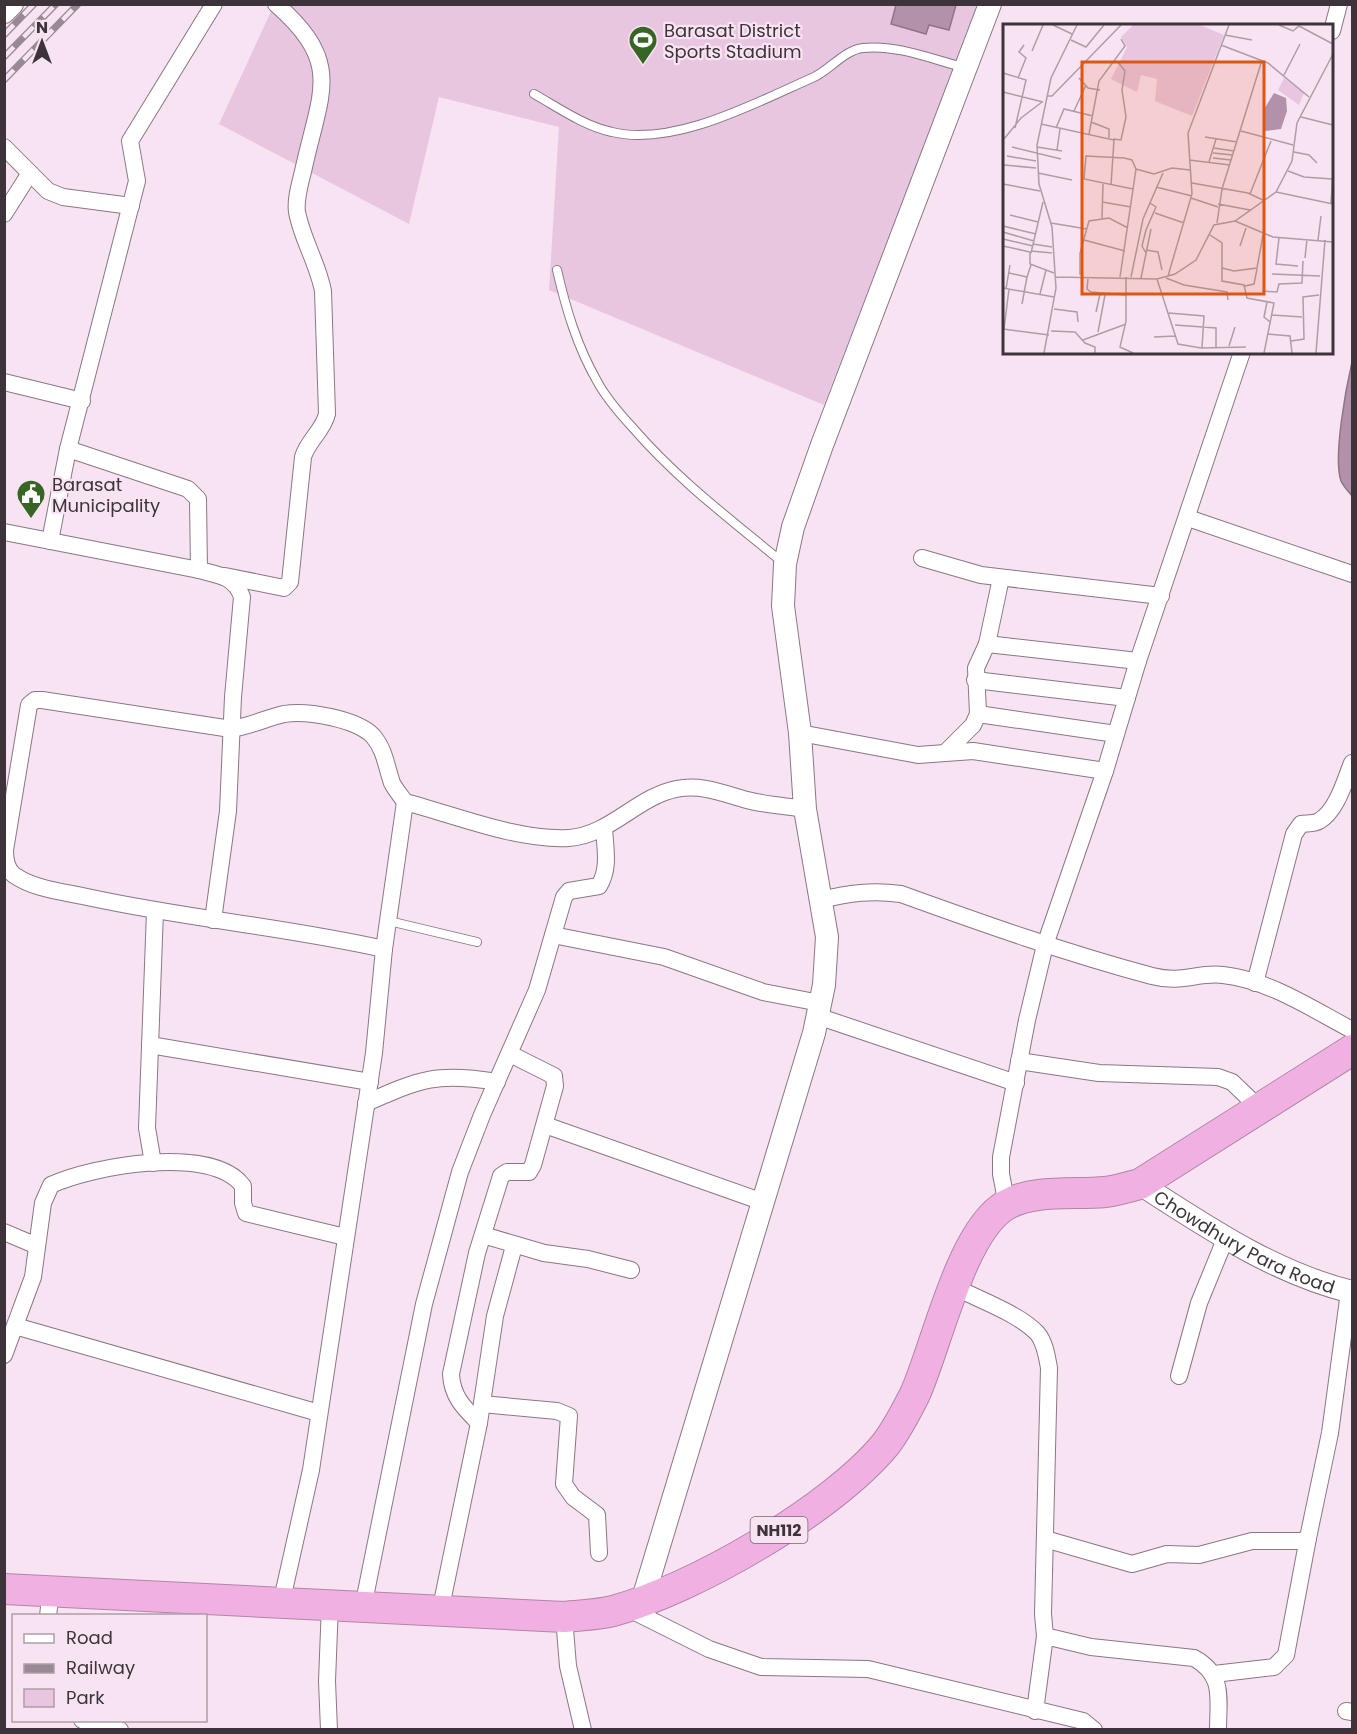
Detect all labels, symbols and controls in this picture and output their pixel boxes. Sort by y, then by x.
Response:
north arrow [12,12,72,72]
text: N [36,16,48,39]
place label: Barasat District Sports Stadium [664,18,802,64]
sports icon: Barasat District Sports Stadium [627,24,659,66]
inset map [1003,24,1333,354]
place label: Barasat Municipality [52,472,160,518]
public building icon: Barasat Municipality [15,478,47,520]
street label: Chowdhury Para Road [1149,1184,1338,1299]
road number: NH112 [750,1517,808,1543]
legend [12,1614,207,1722]
text: Road [66,1625,113,1650]
text: Railway [66,1655,135,1680]
text: Park [66,1685,105,1710]

